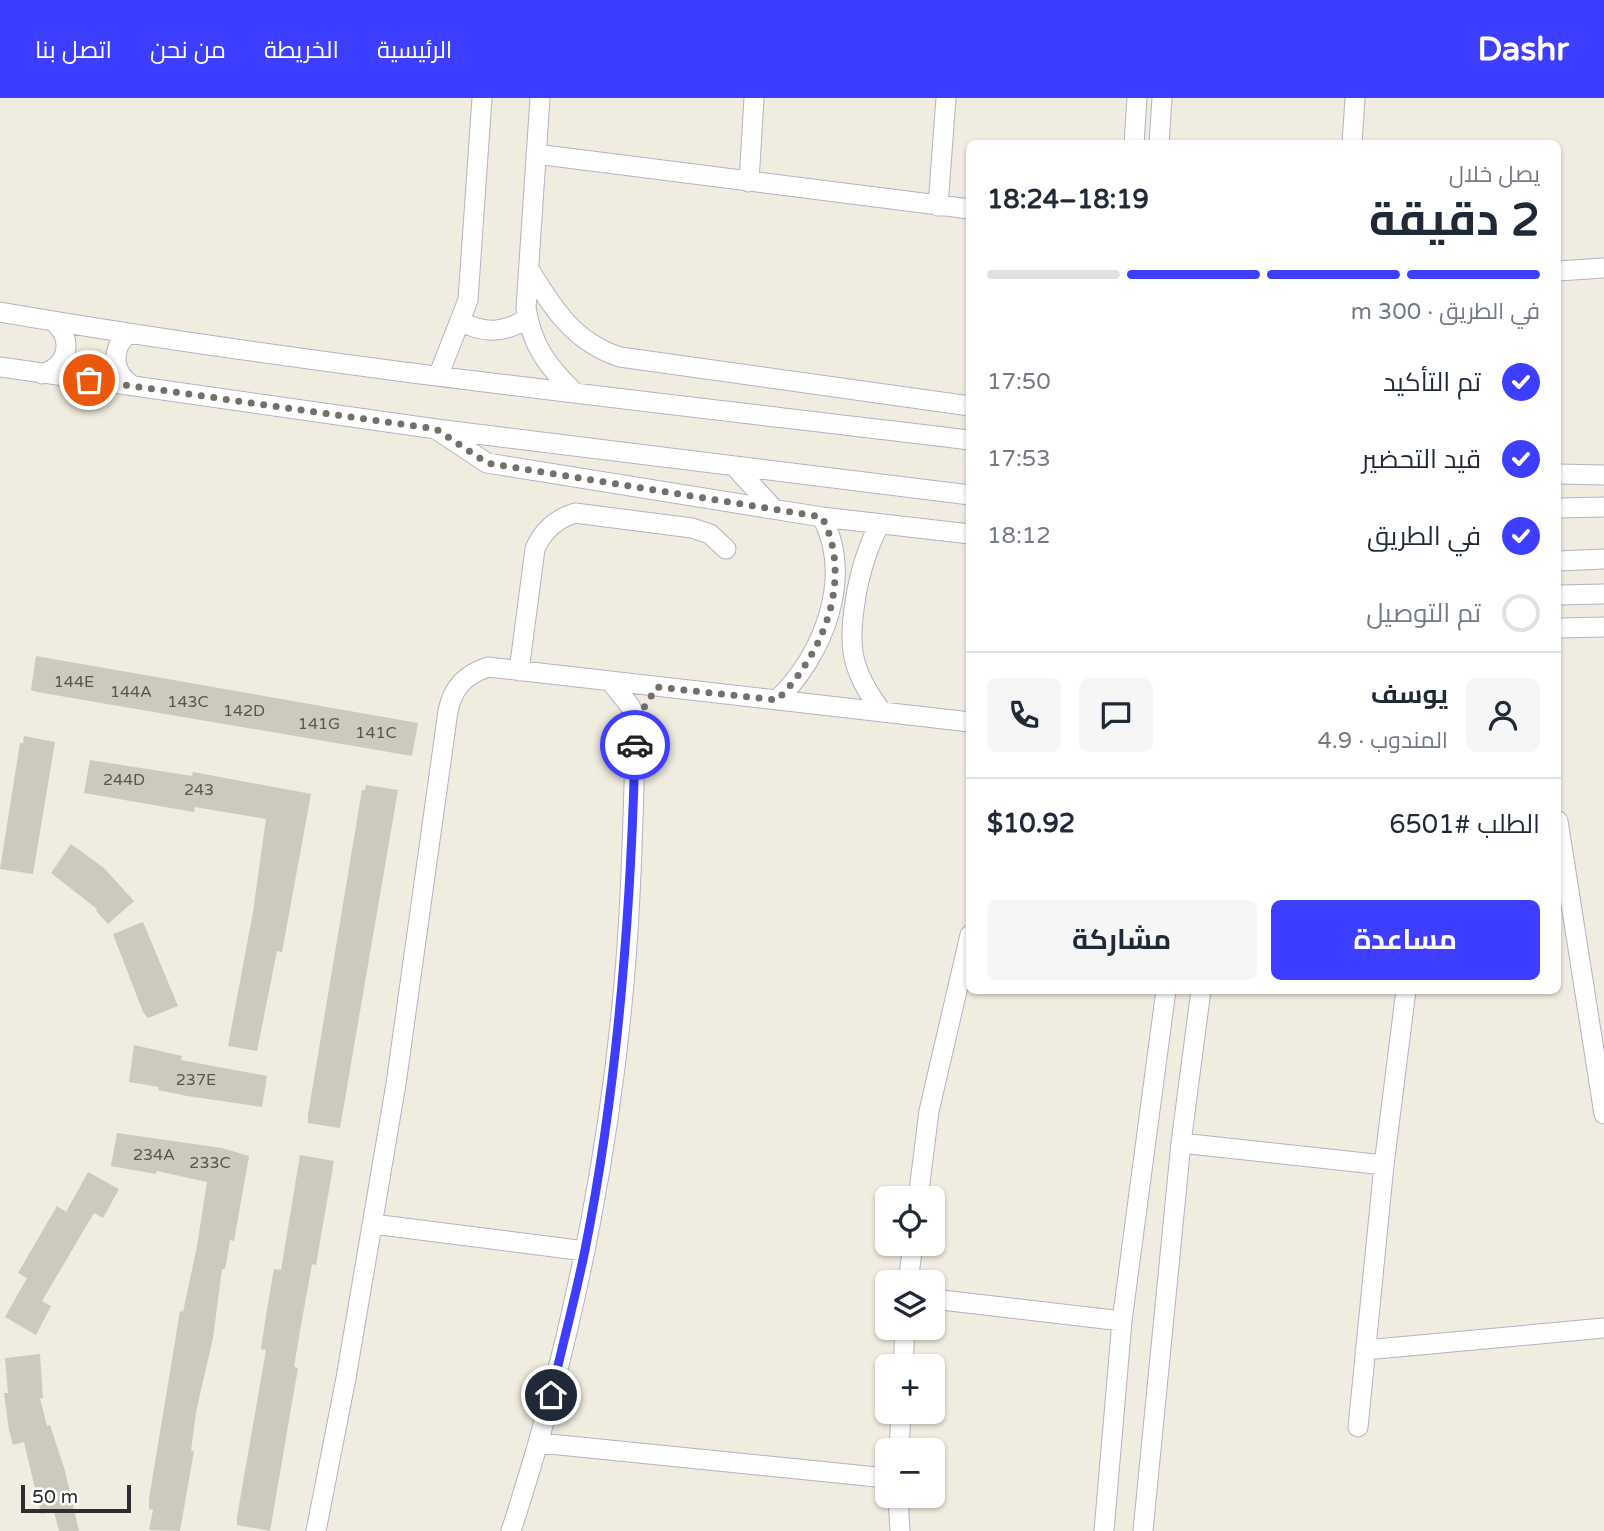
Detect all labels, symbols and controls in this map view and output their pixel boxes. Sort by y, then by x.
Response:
text: Dashr [1477,30,1569,69]
text: اتصل بنا [35,36,112,65]
text: من نحن [150,36,226,65]
text: الخريطة [264,36,339,65]
text: الرئيسية [377,36,452,65]
text: يصل خلال [1449,161,1540,189]
text: 18:19–18:24 [987,184,1149,215]
text: 2 دقيقة [1369,193,1540,248]
text: في الطريق · 300 m [1351,298,1540,326]
pin [59,350,119,410]
icon: bag [70,361,108,399]
icon: check [1502,363,1540,401]
text: تم التأكيد [1383,367,1481,398]
text: 17:50 [987,368,1051,396]
icon: check [1502,440,1540,478]
text: قيد التحضير [1362,444,1481,475]
text: 17:53 [987,445,1051,473]
icon: check [1502,517,1540,555]
text: في الطريق [1367,521,1481,552]
text: 18:12 [987,522,1051,550]
text: تم التوصيل [1366,598,1481,629]
house number: 144E [54,672,94,692]
button: phone [987,678,1061,752]
button: chat [1079,678,1153,752]
button: person [1466,678,1540,752]
text: يوسف [1371,679,1448,710]
house number: 144A [110,682,152,702]
house number: 143C [167,692,209,712]
house number: 142D [223,701,265,721]
courier [600,710,670,780]
house number: 141G [298,714,340,734]
house number: 141C [355,723,397,743]
icon: car [616,726,654,764]
text: المندوب · 4.9 [1317,727,1448,755]
house number: 244D [103,770,145,790]
house number: 243 [184,780,214,800]
text: $10.92 [987,808,1075,839]
text: الطلب #6501 [1389,809,1540,840]
button: مشاركة [987,900,1257,980]
button: مساعدة [1271,900,1540,980]
house number: 237E [176,1070,216,1090]
house number: 234A [133,1145,175,1165]
house number: 233C [189,1153,231,1173]
map controls [875,1186,945,1508]
button: locate [875,1186,945,1256]
button: layers [875,1270,945,1340]
button: + [875,1354,945,1424]
pin [521,1365,581,1425]
icon: home [532,1376,570,1414]
button: − [875,1438,945,1508]
scale bar [21,1482,131,1514]
text: 50 m [32,1486,78,1508]

